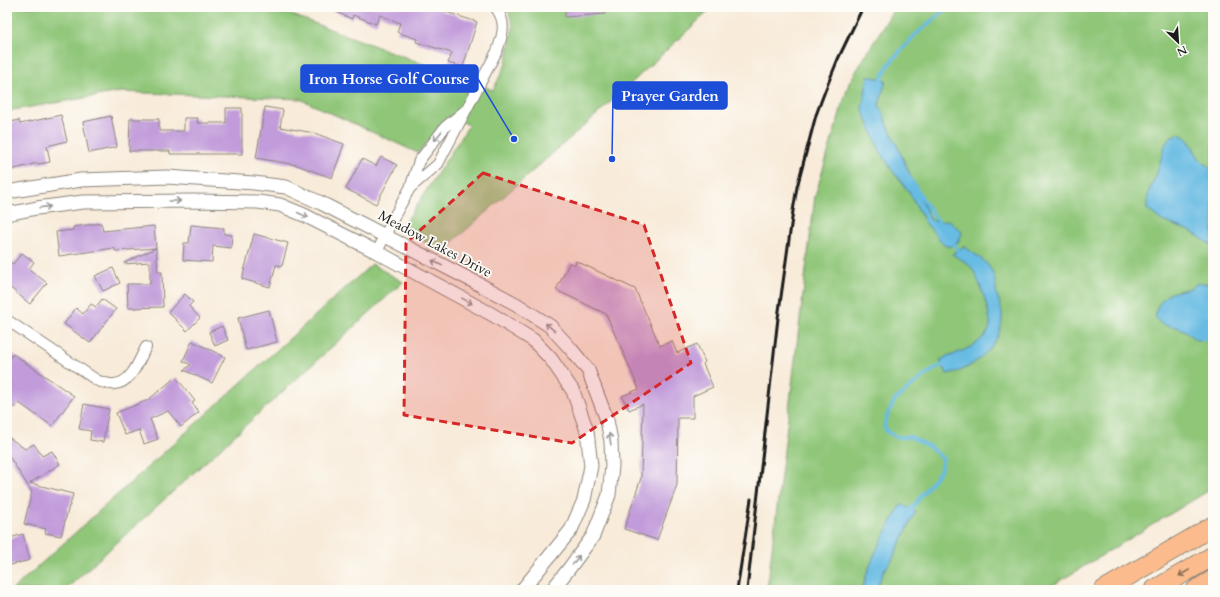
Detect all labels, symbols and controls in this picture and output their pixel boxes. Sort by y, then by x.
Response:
north arrow [1158,22,1198,62]
text: N [1174,42,1190,60]
callout: Iron Horse Golf Course [301,65,478,92]
text: Iron Horse Golf Course [309,69,469,89]
callout: Prayer Garden [613,82,727,109]
text: Prayer Garden [621,86,719,106]
one-way arrow [433,130,442,141]
one-way arrow [168,197,181,205]
one-way arrow [38,203,51,211]
street label: Meadow Lakes Drive [375,206,495,282]
one-way arrow [296,212,308,219]
one-way arrow [431,259,443,266]
one-way arrow [461,298,473,305]
one-way arrow [545,322,555,331]
one-way arrow [606,432,614,445]
one-way arrow [572,554,580,565]
one-way arrow [1178,570,1190,578]

